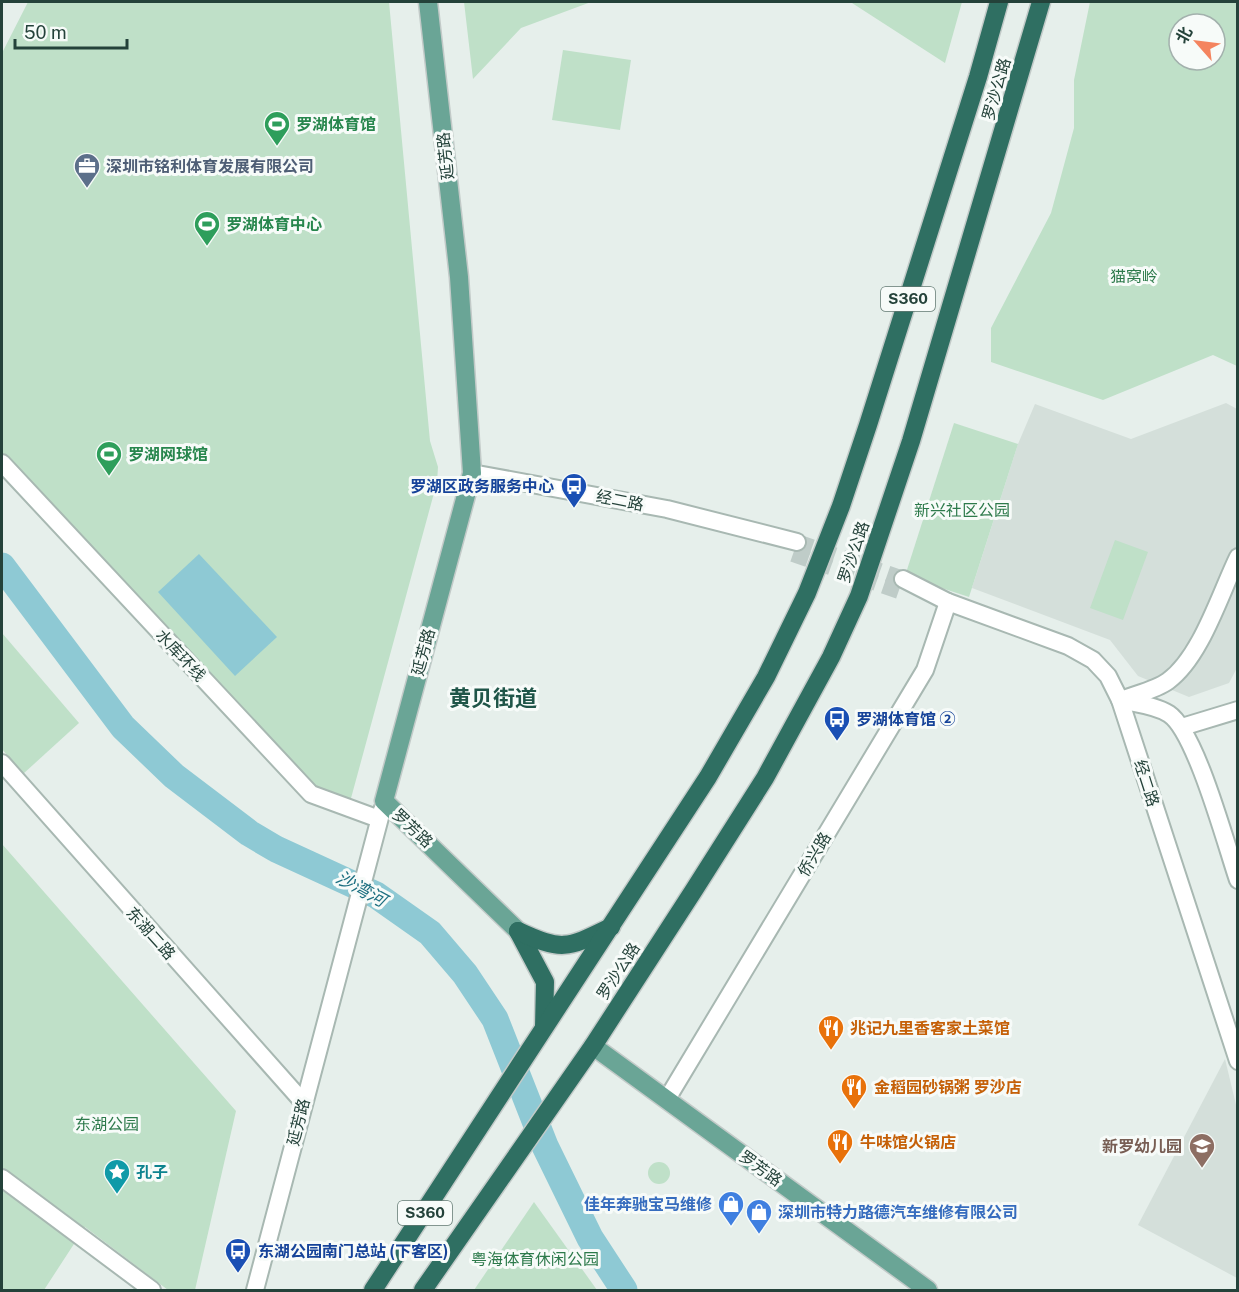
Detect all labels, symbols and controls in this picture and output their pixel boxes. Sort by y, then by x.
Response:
scale bar [15,12,128,50]
north arrow [1167,12,1227,72]
text: 50 m [24,22,67,43]
text: 北 [1172,24,1196,47]
street label: 罗沙公路 [979,56,1014,123]
sports icon: 罗湖体育馆 [262,109,292,147]
place label: 罗湖体育馆 [296,115,376,134]
street label: 延芳路 [434,131,457,181]
office icon: 深圳市铭利体育发展有限公司 [72,151,102,189]
place label: 深圳市铭利体育发展有限公司 [106,157,314,176]
sports icon: 罗湖体育中心 [192,209,222,247]
place label: 罗湖体育中心 [226,215,322,234]
park label: 猫窝岭 [1110,267,1158,286]
road number: S360 [881,287,935,311]
sports icon: 罗湖网球馆 [94,439,124,477]
place label: 罗湖网球馆 [128,445,208,464]
bus stop icon: 罗湖区政务服务中心 [559,471,589,509]
place label: 罗湖区政务服务中心 [410,477,554,496]
street label: 经二路 [595,487,645,514]
park label: 新兴社区公园 [914,501,1010,520]
street label: 罗沙公路 [834,519,873,586]
street label: 水库环线 [152,625,209,685]
street label: 延芳路 [408,626,439,678]
district label: 黄贝街道 [449,685,537,711]
bus stop icon: 罗湖体育馆 ② [822,704,852,742]
place label: 罗湖体育馆 ② [856,710,956,729]
street label: 经二路 [1130,757,1163,809]
street label: 罗芳路 [389,805,437,852]
street label: 侨兴路 [794,829,835,880]
water label: 沙湾河 [333,866,393,912]
street label: 东湖二路 [122,903,179,963]
street label: 罗沙公路 [593,939,644,1003]
restaurant icon: 兆记九里香客家土菜馆 [816,1013,846,1051]
place label: 兆记九里香客家土菜馆 [850,1019,1010,1038]
restaurant icon: 金稻园砂锅粥 罗沙店 [839,1072,869,1110]
place label: 金稻园砂锅粥 罗沙店 [874,1078,1022,1097]
street label: 延芳路 [283,1097,314,1148]
park label: 东湖公园 [75,1115,139,1134]
restaurant icon: 牛味馆火锅店 [825,1127,855,1165]
school or university icon: 新罗幼儿园 [1187,1131,1217,1169]
place label: 牛味馆火锅店 [860,1133,956,1152]
place label: 新罗幼儿园 [1102,1137,1182,1156]
street label: 罗芳路 [736,1147,786,1190]
place icon: 孔子 [102,1157,132,1195]
place label: 孔子 [136,1163,168,1182]
shop icon: 佳年奔驰宝马维修 [716,1189,746,1227]
place label: 佳年奔驰宝马维修 [584,1195,712,1214]
shop icon: 深圳市特力路德汽车维修有限公司 [744,1197,774,1235]
road number: S360 [398,1201,452,1225]
place label: 深圳市特力路德汽车维修有限公司 [778,1203,1018,1222]
bus stop icon: 东湖公园南门总站 (下客区) [223,1236,253,1274]
place label: 东湖公园南门总站 (下客区) [258,1242,448,1261]
park label: 粤海体育休闲公园 [471,1250,599,1269]

